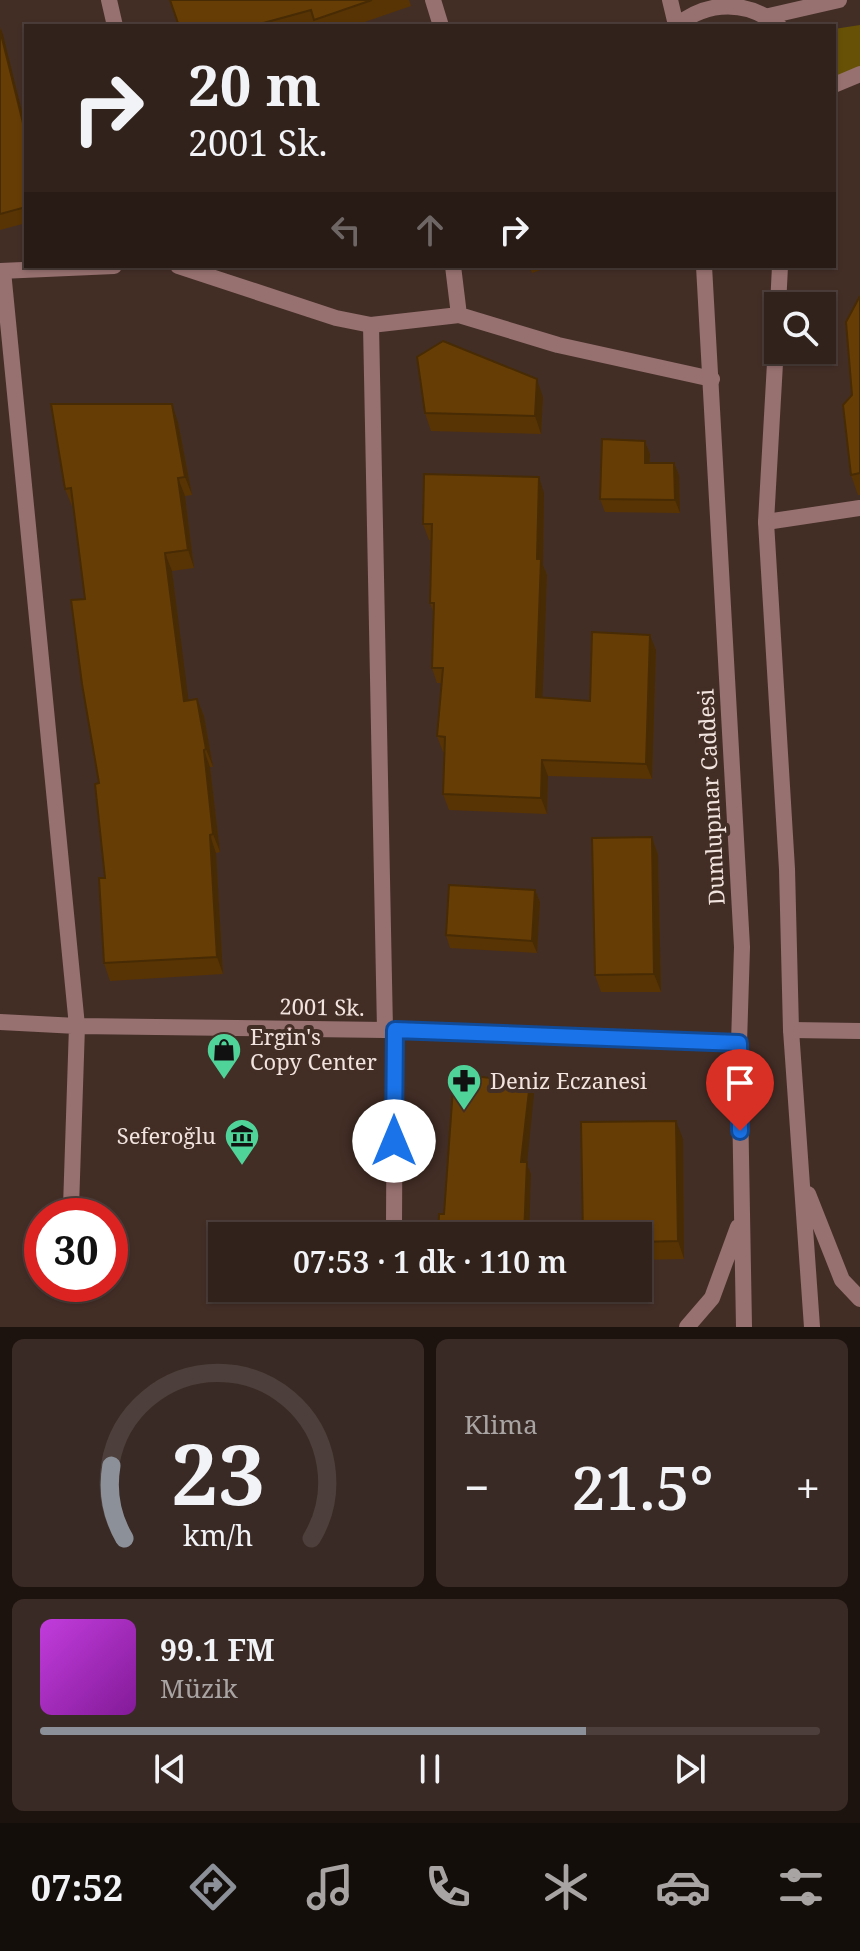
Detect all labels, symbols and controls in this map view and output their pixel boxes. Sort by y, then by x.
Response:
text: 20 m [188,46,321,122]
icon: right [56,56,160,160]
text: 2001 Sk. [188,118,328,167]
icon: left [324,208,368,252]
icon: ahead [408,208,452,252]
icon: right [492,208,536,252]
map controls [764,292,836,364]
button: search [764,292,836,364]
street label: Dumlupınar Caddesi [689,688,731,906]
street label: 2001 Sk. [279,990,365,1022]
place label: Ergin's Copy Center [250,1021,377,1076]
shop icon: Ergin's Copy Center [205,1031,243,1081]
pin [706,1049,774,1131]
icon: arrive [718,1061,762,1105]
pharmacy icon: Deniz Eczanesi [445,1062,483,1112]
place label: Deniz Eczanesi [490,1065,647,1095]
position arrow [352,1099,436,1183]
museum icon: Seferoğlu [223,1117,261,1167]
place label: Seferoğlu [117,1120,216,1150]
speed limit sign: 30 [24,1198,128,1302]
text: 07:53 · 1 dk · 110 m [293,1241,567,1282]
text: Klima [464,1406,538,1442]
text: 23 [171,1416,265,1529]
text: 21.5° [571,1446,713,1528]
text: − [464,1457,489,1517]
text: + [795,1457,820,1517]
text: km/h [183,1515,253,1554]
text: 99.1 FM [160,1629,275,1670]
text: Müzik [160,1670,238,1706]
icon: previous [148,1747,192,1791]
icon: pause [408,1747,452,1791]
icon: next [668,1747,712,1791]
icon: directions [185,1859,241,1915]
icon: music [302,1859,358,1915]
icon: phone [420,1859,476,1915]
icon: climate [538,1859,594,1915]
icon: car [655,1859,711,1915]
icon: filters [773,1859,829,1915]
text: 07:52 [31,1863,123,1912]

